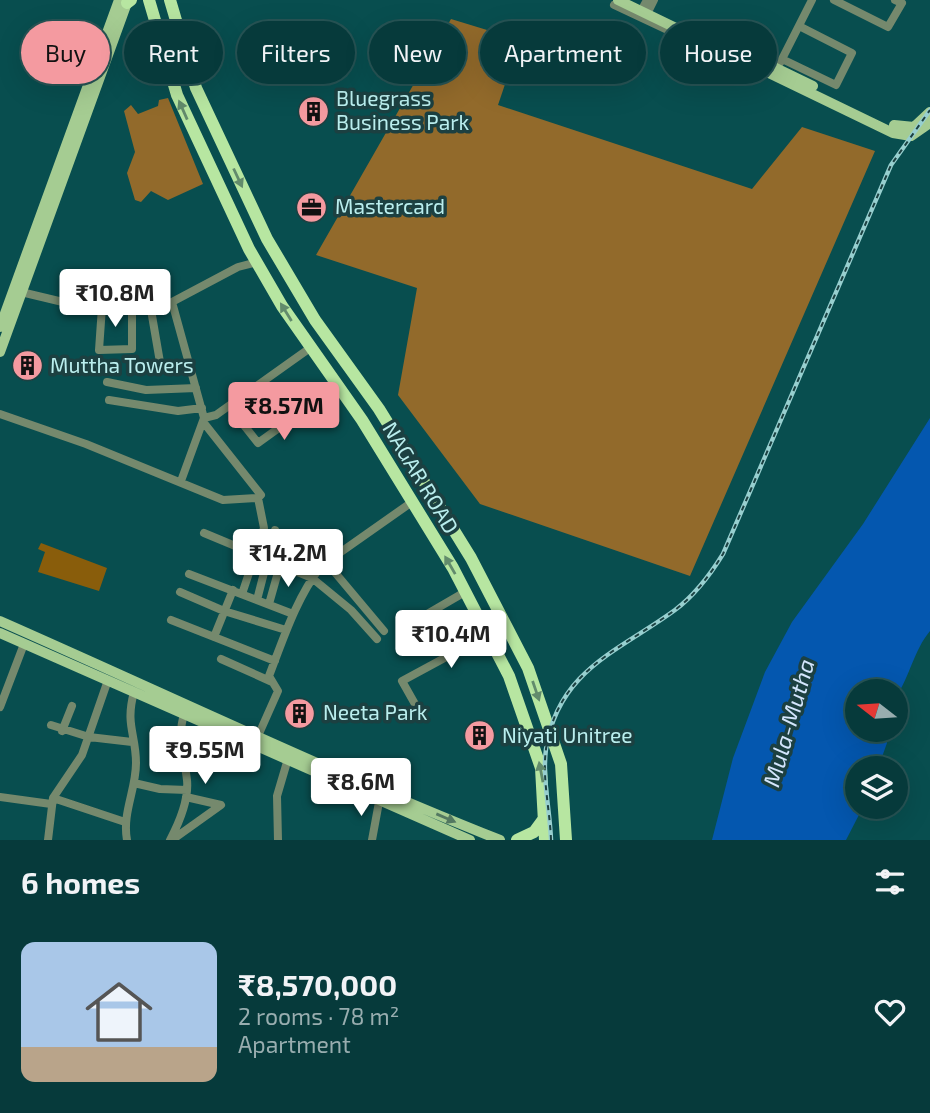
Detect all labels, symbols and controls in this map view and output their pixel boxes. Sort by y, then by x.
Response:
chip: Buy [21,21,110,84]
chip: Rent [124,21,223,84]
chip: Filters [237,21,355,84]
chip: New [369,21,466,84]
chip: Apartment [480,21,646,84]
chip: House [660,21,777,84]
place label: Bluegrass Business Park [336,85,470,134]
building icon: Bluegrass Business Park [296,94,330,128]
one-way arrow [177,100,189,120]
one-way arrow [232,168,244,188]
office icon: Mastercard [295,190,329,224]
place label: Mastercard [335,193,445,218]
pin: ₹10.8M [58,270,172,329]
text: ₹10.8M [75,278,155,306]
one-way arrow [280,303,293,322]
building icon: Muttha Towers [10,349,44,383]
place label: Muttha Towers [50,352,194,377]
pin: ₹8.57M [227,382,341,442]
text: ₹8.57M [244,391,324,419]
street label: NAGAR ROAD [378,417,464,538]
pin: ₹14.2M [231,530,345,589]
text: ₹14.2M [249,538,327,566]
one-way arrow [444,555,456,574]
pin: ₹10.4M [394,610,508,670]
text: ₹10.4M [411,619,491,647]
water label: Mula-Mutha [756,656,820,790]
north arrow [845,679,908,742]
map controls [845,679,908,819]
one-way arrow [531,681,542,702]
building icon: Neeta Park [283,696,317,730]
place label: Neeta Park [323,699,428,724]
building icon: Niyati Unitree [462,719,496,753]
place label: Niyati Unitree [502,722,633,747]
pin: ₹9.55M [148,726,262,786]
text: ₹9.55M [165,735,245,763]
button: layers [845,756,908,819]
pin: ₹8.6M [312,758,410,818]
one-way arrow [535,761,546,783]
text: ₹8.6M [327,767,395,795]
one-way arrow [436,813,457,824]
icon: filters [871,863,909,901]
text: 6 homes [21,864,140,900]
text: ₹8,570,000 [238,966,397,1002]
icon: home [77,970,161,1054]
icon: heart [871,993,909,1031]
text: 2 rooms · 78 m² [238,1002,399,1030]
text: Apartment [238,1030,351,1058]

